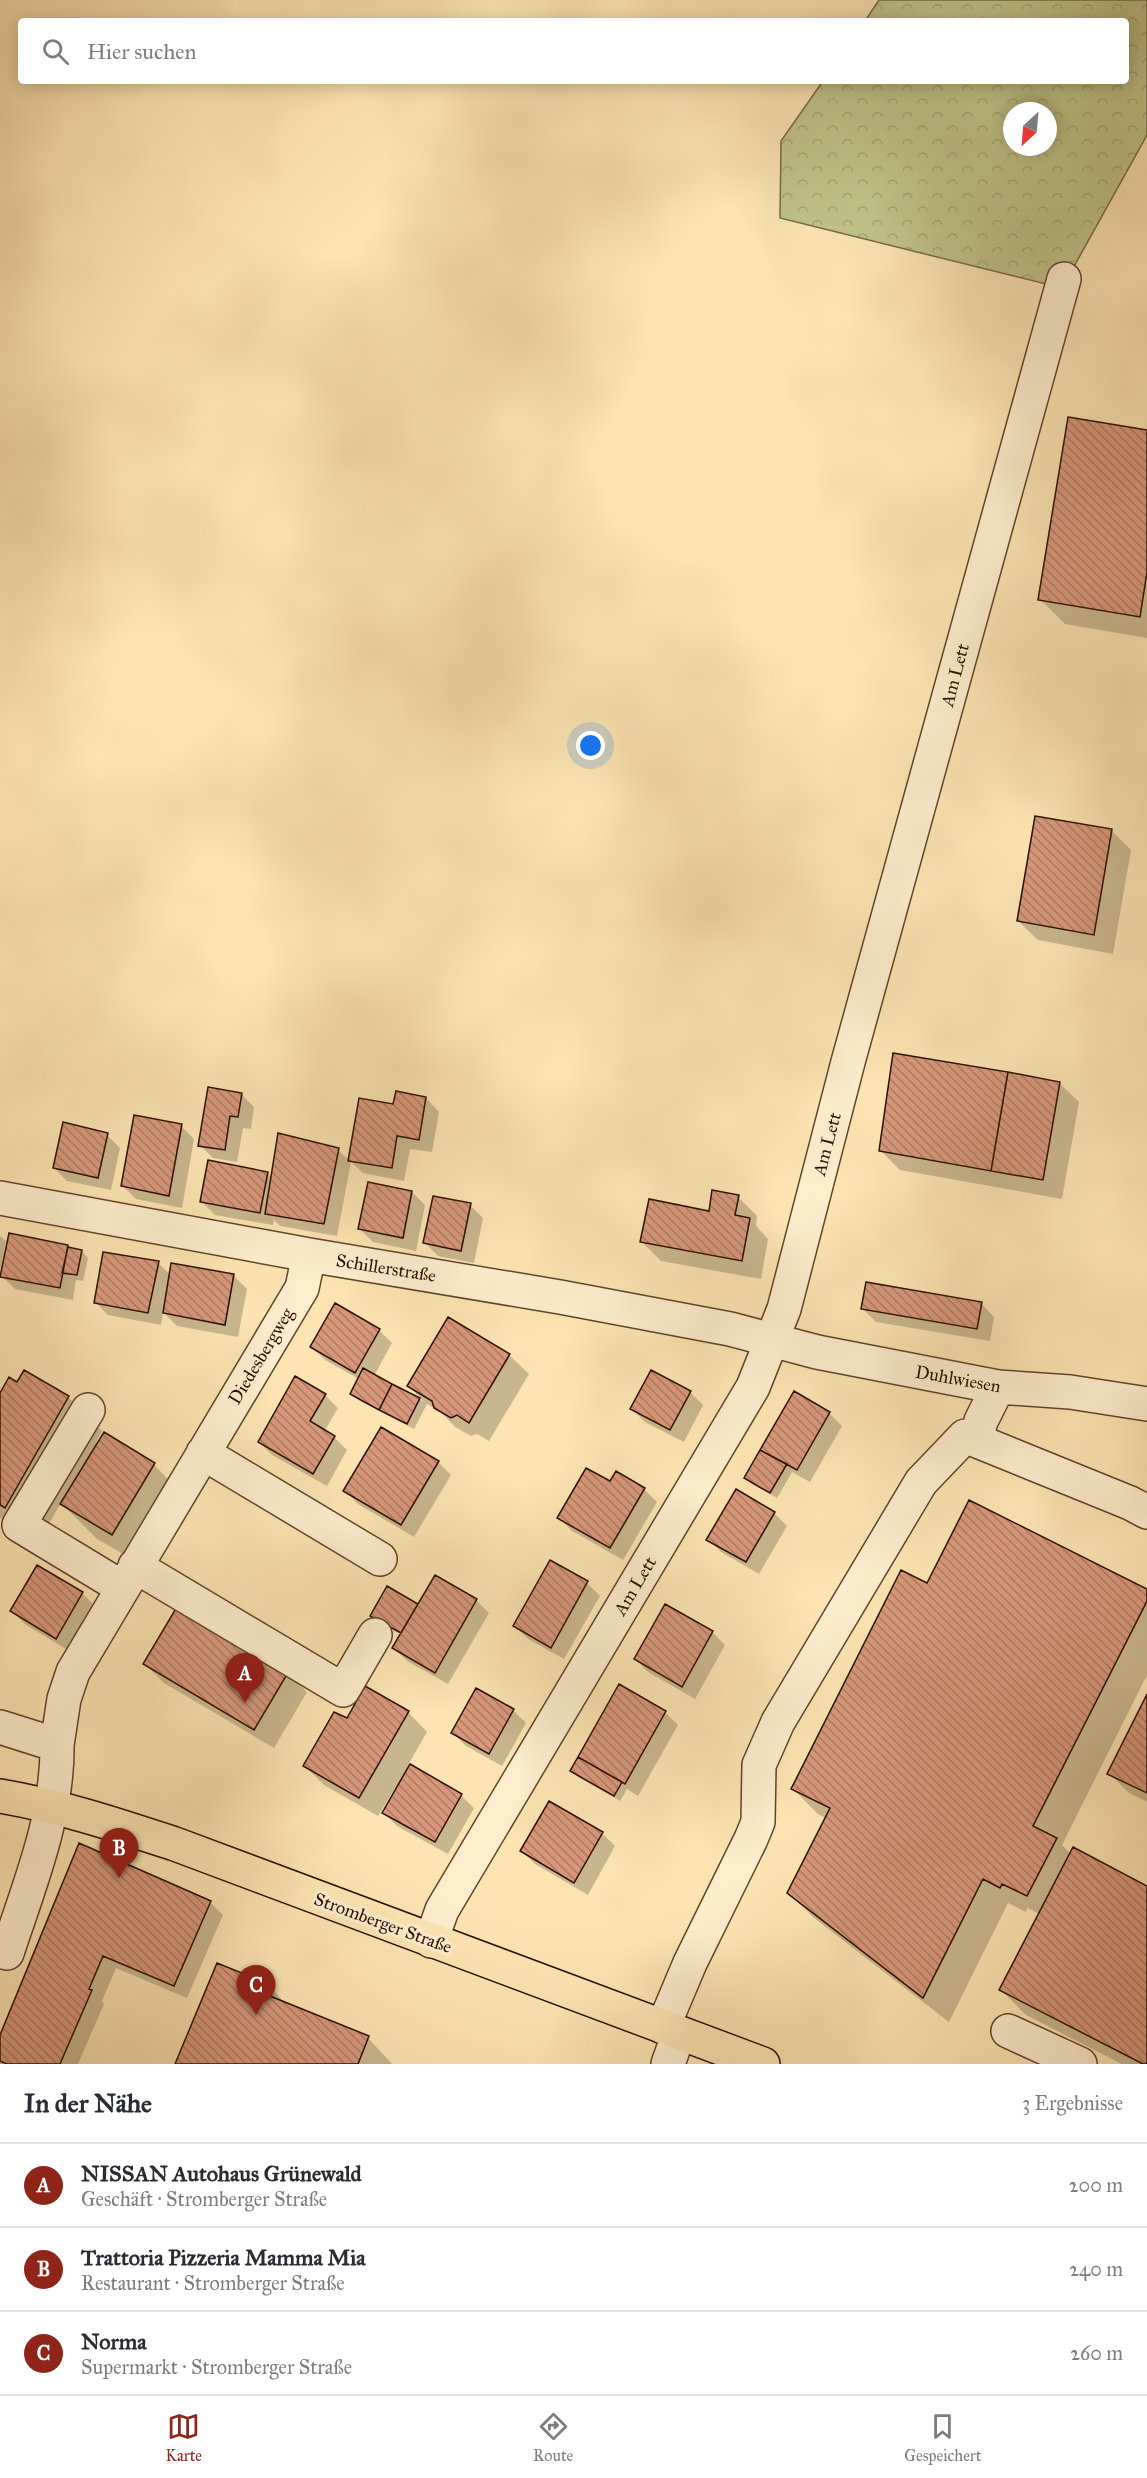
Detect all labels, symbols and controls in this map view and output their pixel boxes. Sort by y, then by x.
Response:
search box [18,18,1129,84]
icon: search [39,35,72,68]
text: Hier suchen [87,38,196,65]
north arrow [1003,102,1057,156]
street label: Am Lett [936,640,974,710]
your location [576,731,605,760]
street label: Am Lett [808,1109,846,1179]
street label: Schillerstraße [334,1249,438,1287]
street label: Diedesbergweg [224,1303,300,1409]
street label: Duhlwiesen [914,1361,1003,1397]
street label: Am Lett [608,1552,661,1620]
pin: A [226,1654,264,1703]
pin: B [100,1828,138,1878]
street label: Stromberger Straße [311,1888,455,1959]
pin: C [236,1966,276,2015]
text: In der Nähe [24,2087,152,2119]
text: 3 Ergebnisse [1022,2091,1123,2115]
text: NISSAN Autohaus Grünewald [81,2160,362,2187]
text: A [37,2173,50,2197]
text: 200 m [1069,2173,1123,2197]
text: Geschäft · Stromberger Straße [81,2187,327,2211]
text: Trattoria Pizzeria Mamma Mia [81,2244,366,2271]
text: B [37,2257,50,2281]
text: 240 m [1069,2257,1123,2281]
text: Restaurant · Stromberger Straße [81,2271,345,2295]
text: Norma [81,2328,146,2355]
text: C [37,2341,50,2365]
text: 260 m [1070,2341,1123,2365]
text: Supermarkt · Stromberger Straße [81,2355,352,2379]
tab: Karte [166,2410,202,2465]
tab: Route [533,2410,573,2465]
tab: Gespeichert [904,2410,981,2465]

